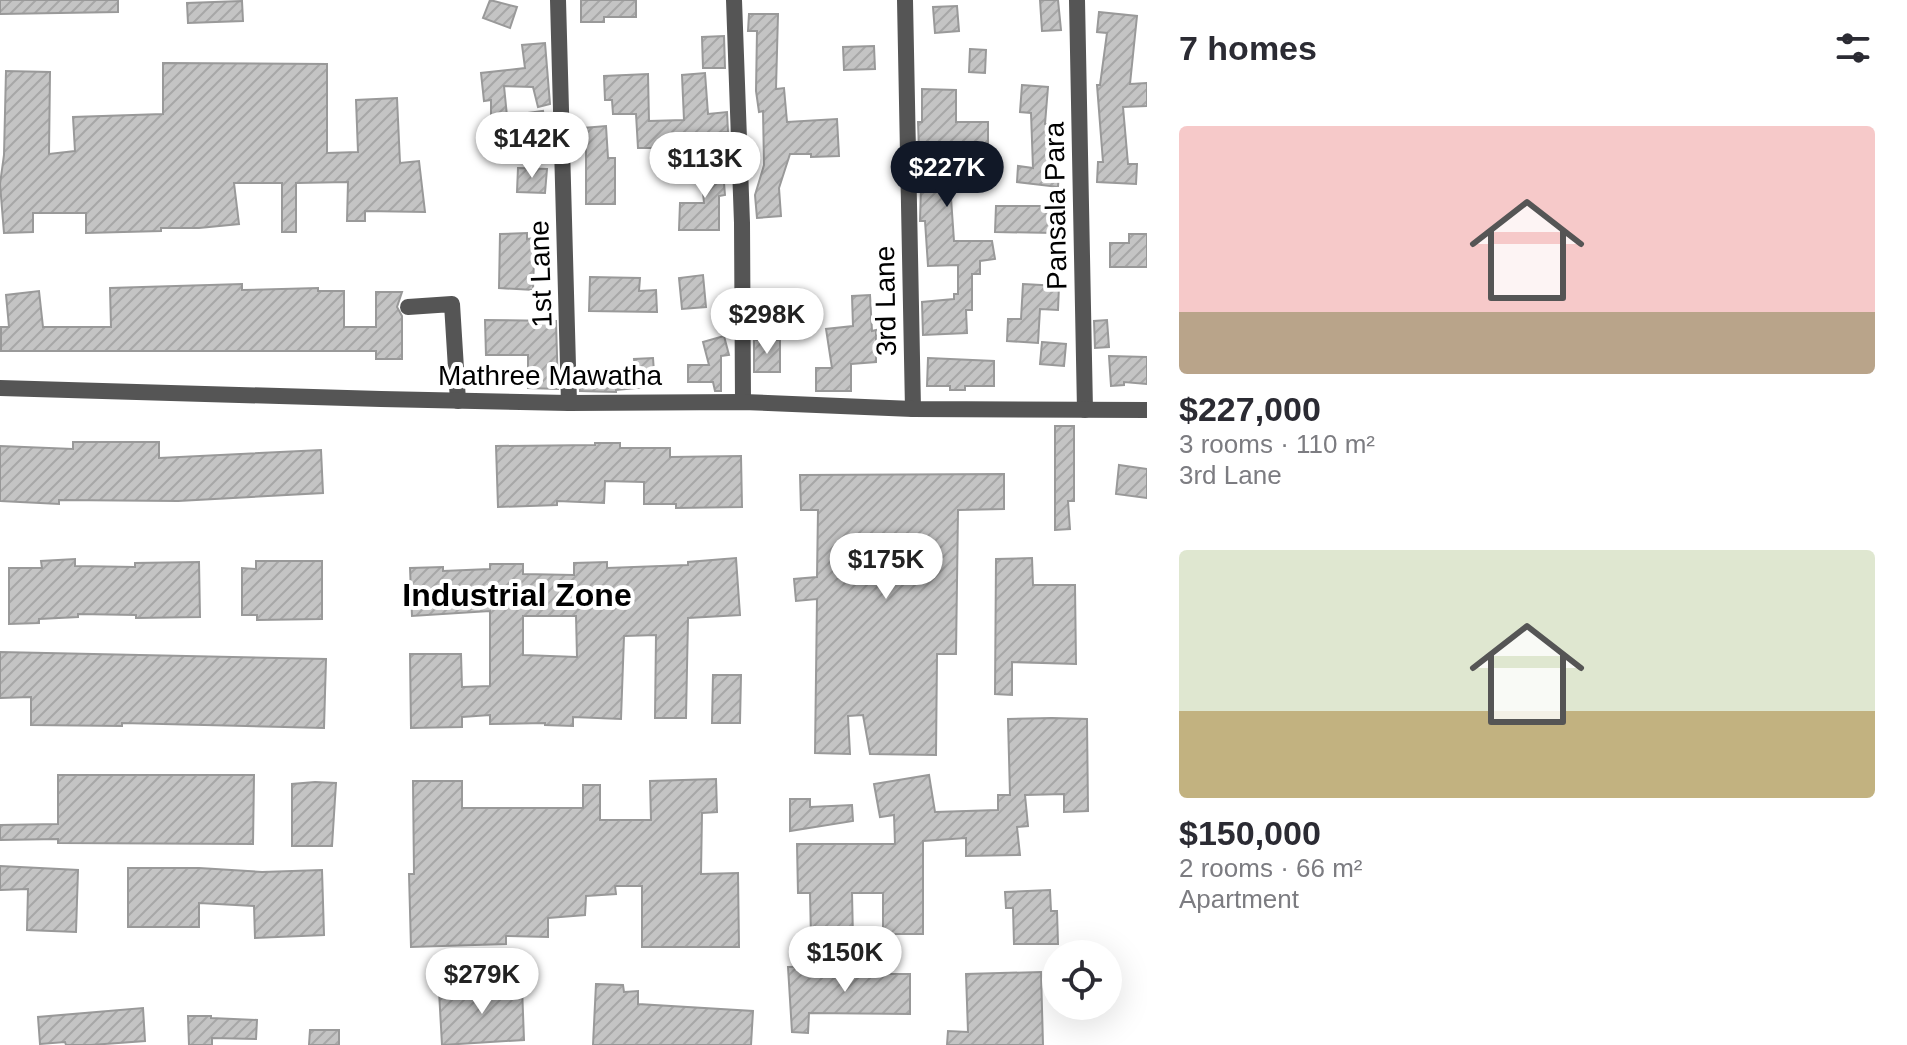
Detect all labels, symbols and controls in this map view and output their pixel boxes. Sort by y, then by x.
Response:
icon: filters [1831,26,1875,70]
text: 7 homes [1179,29,1317,67]
pin: $142K [476,112,588,180]
street label: Pansala Para [1039,121,1072,290]
text: $142K [494,123,570,153]
pin: $113K [649,132,761,200]
pin: $227K [891,141,1003,209]
text: $113K [667,143,743,173]
text: $227K [909,152,985,182]
icon: home [1455,178,1599,322]
street label: 1st Lane [523,220,558,328]
street label: 3rd Lane [869,245,902,357]
pin: $298K [711,288,823,356]
text: $298K [729,299,805,329]
street label: Mathree Mawatha [438,360,662,391]
text: $227,000 [1179,390,1321,428]
text: 3 rooms · 110 m² [1179,429,1375,459]
text: 3rd Lane [1179,460,1282,490]
pin: $175K [830,533,942,601]
text: $175K [848,544,924,574]
district label: Industrial Zone [402,577,632,613]
icon: home [1455,602,1599,746]
text: $150,000 [1179,814,1321,852]
text: 2 rooms · 66 m² [1179,853,1363,883]
text: Apartment [1179,884,1299,914]
pin: $150K [789,926,901,994]
text: $150K [807,937,883,967]
map controls [1042,940,1122,1020]
button: locate [1042,940,1122,1020]
pin: $279K [426,948,538,1016]
text: $279K [444,959,520,989]

